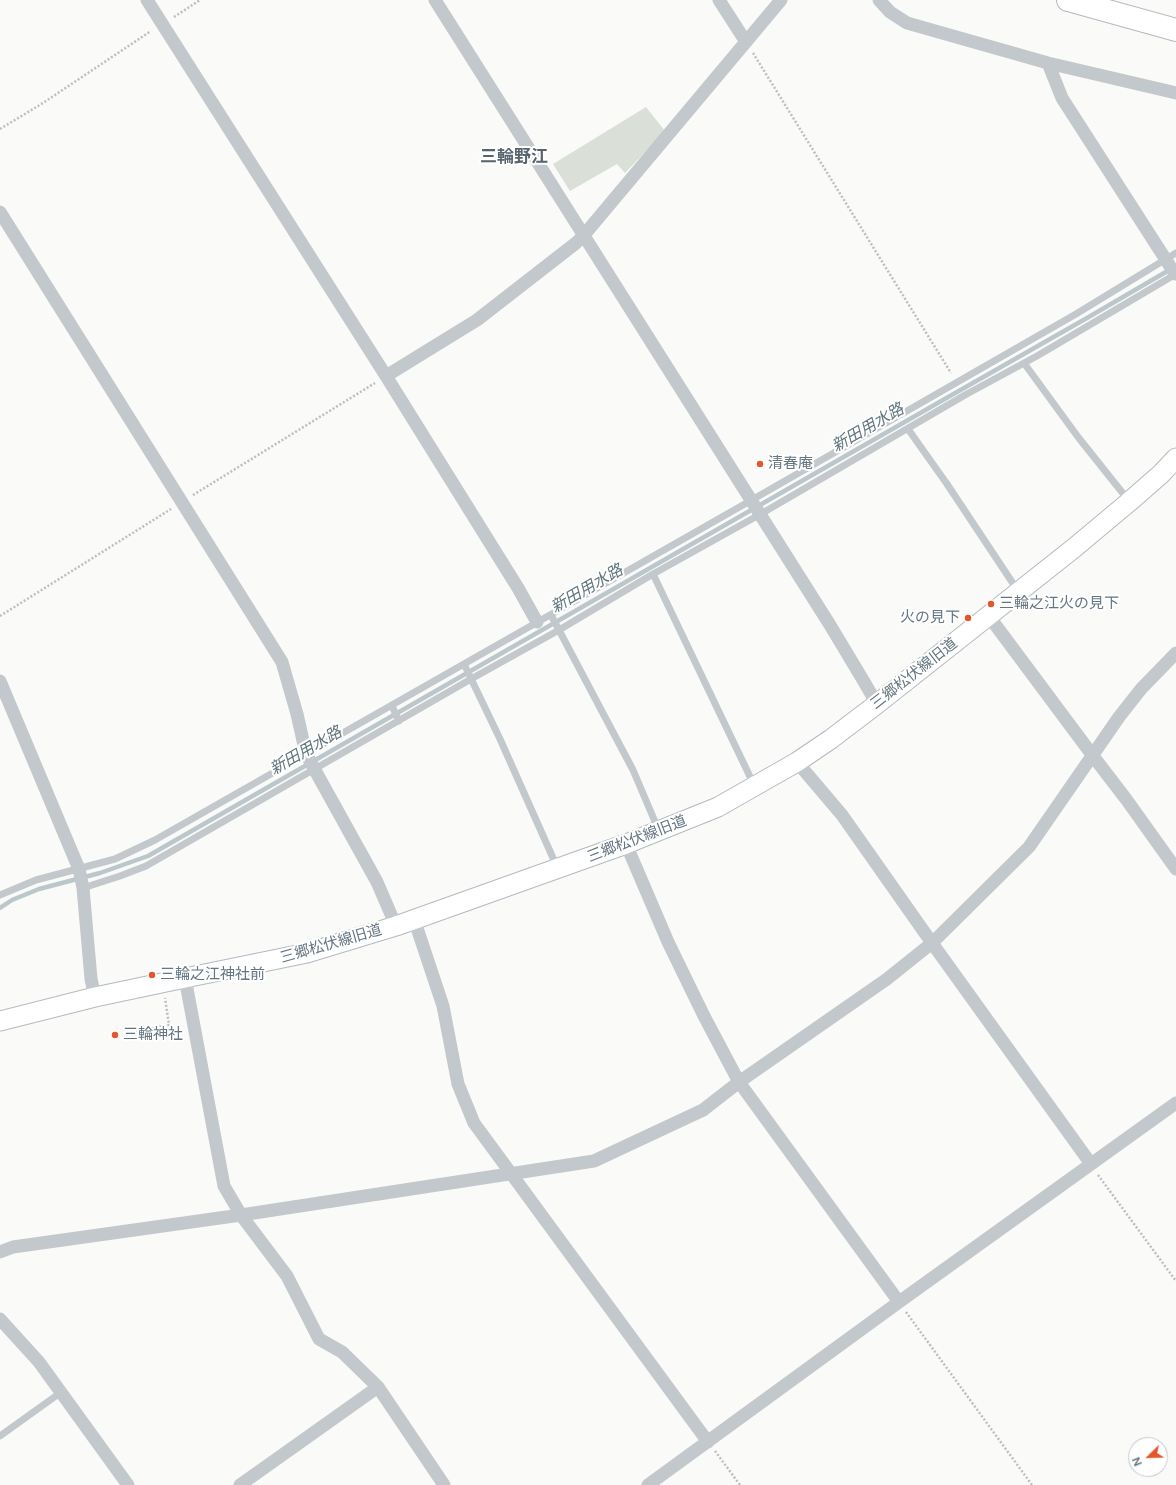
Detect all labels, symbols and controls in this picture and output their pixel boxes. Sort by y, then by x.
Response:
district label: 三輪野江 [480,147,548,167]
water label: 新田用水路 [829,400,907,456]
place label: 清春庵 [768,455,813,473]
marker: 清春庵 [755,459,765,469]
water label: 新田用水路 [548,561,626,617]
place label: 三輪之江火の見下 [999,595,1119,613]
marker: 三輪之江火の見下 [986,599,996,609]
place label: 火の見下 [900,609,960,627]
marker: 火の見下 [963,613,973,623]
street label: 三郷松伏線旧道 [867,635,961,713]
water label: 新田用水路 [267,723,345,779]
street label: 三郷松伏線旧道 [585,812,689,866]
street label: 三郷松伏線旧道 [278,921,384,967]
place label: 三輪之江神社前 [160,966,265,984]
marker: 三輪之江神社前 [147,970,157,980]
place label: 三輪神社 [123,1026,183,1044]
marker: 三輪神社 [110,1030,120,1040]
north arrow [1128,1437,1168,1477]
text: N [1130,1455,1145,1468]

